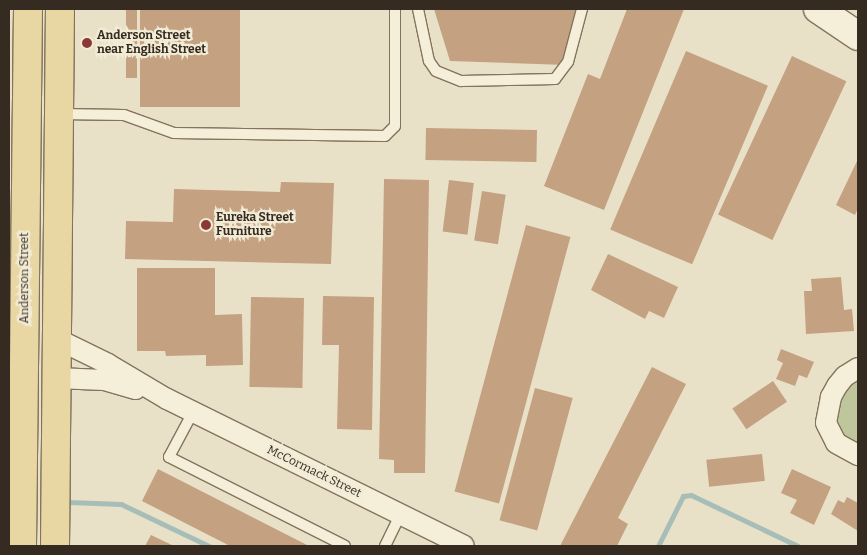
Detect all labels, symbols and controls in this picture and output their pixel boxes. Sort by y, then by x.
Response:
place label: Anderson Street near English Street [97,29,206,57]
marker: Anderson Street near English Street [81,37,93,49]
place label: Eureka Street Furniture [216,211,294,239]
marker: Eureka Street Furniture [200,219,212,231]
street label: Anderson Street [18,232,32,324]
street label: McCormack Street [264,443,364,501]

